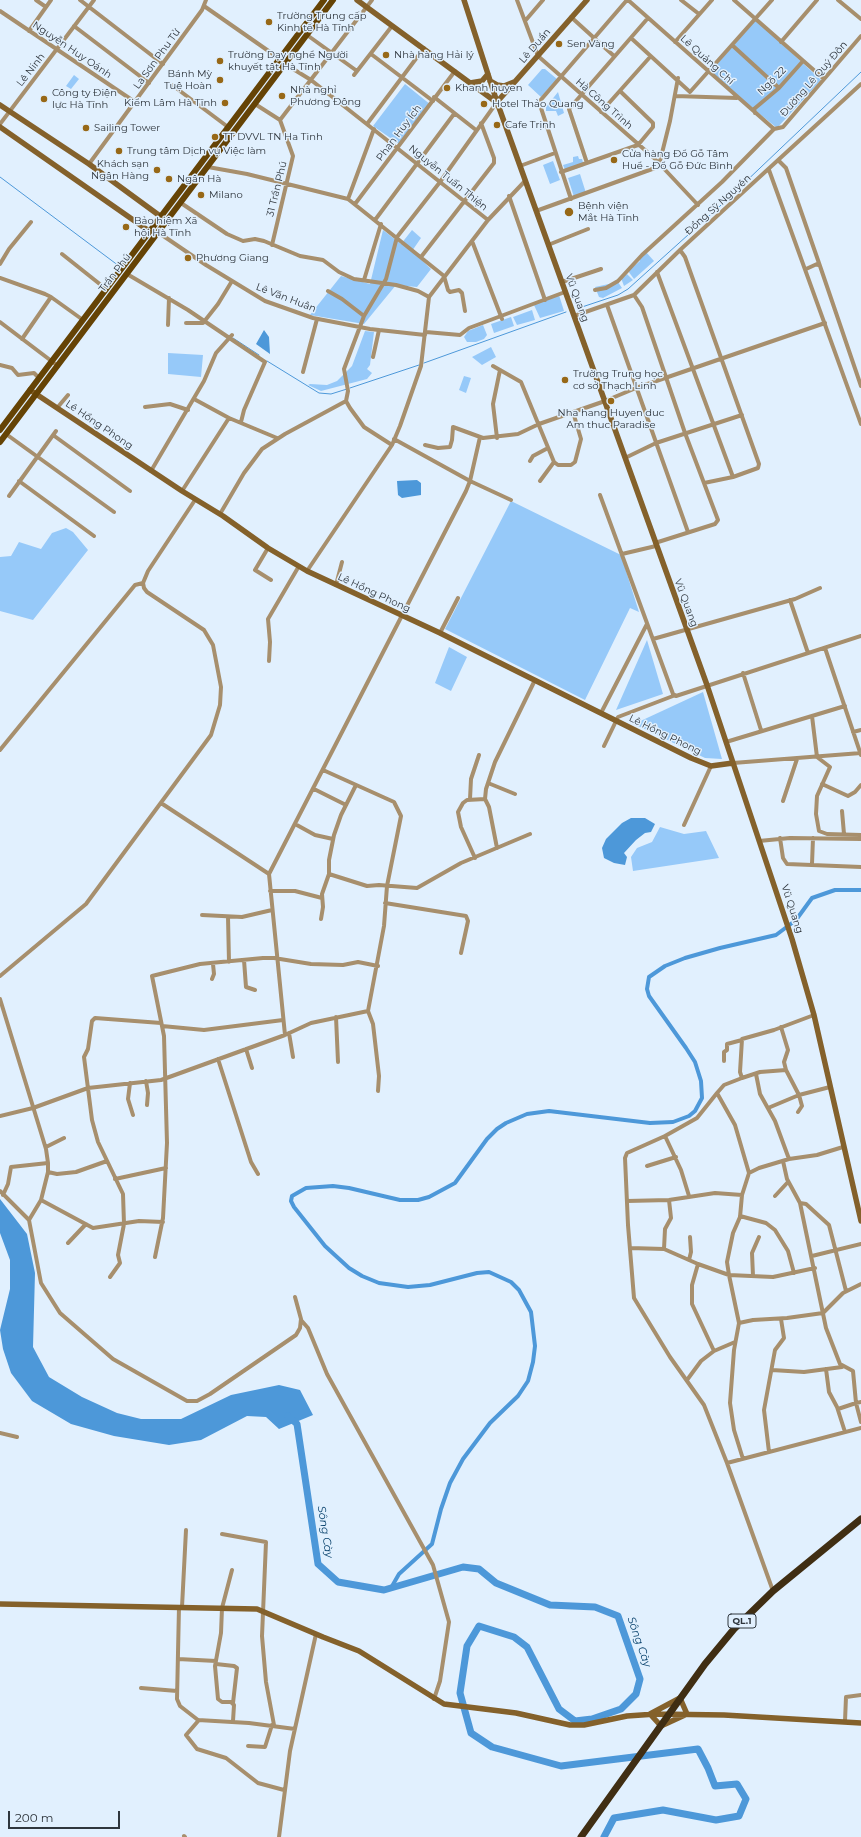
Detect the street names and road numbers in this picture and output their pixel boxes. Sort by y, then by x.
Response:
street label: Nguyễn Huy Oánh [30,19,114,81]
street label: La Sơn Phu Tử [131,26,183,92]
street label: Lê Duẩn [517,26,553,66]
street label: Lê Quảng Chí [678,33,736,87]
street label: Đường Lê Quý Đôn [778,39,850,119]
street label: Lê Ninh [14,51,48,89]
street label: Ngõ 22 [755,64,789,98]
street label: Hà Công Trình [573,76,635,132]
street label: Phan Huy Ích [374,102,424,164]
street label: Nguyễn Tuấn Thiện [406,143,490,213]
street label: 31 Trần Phú [264,160,290,218]
street label: Đồng Sỹ Nguyên [683,172,753,238]
street label: Trần Phú [97,251,133,295]
street label: Vũ Quang [563,272,591,324]
street label: Lê Văn Huân [254,281,318,315]
street label: Lê Hồng Phong [63,398,135,452]
street label: Lê Hồng Phong [336,571,412,615]
street label: Vũ Quang [672,577,700,629]
street label: Lê Hồng Phong [627,712,703,758]
street label: Vũ Quang [778,883,806,935]
road number: QL.1 [728,1614,756,1628]

